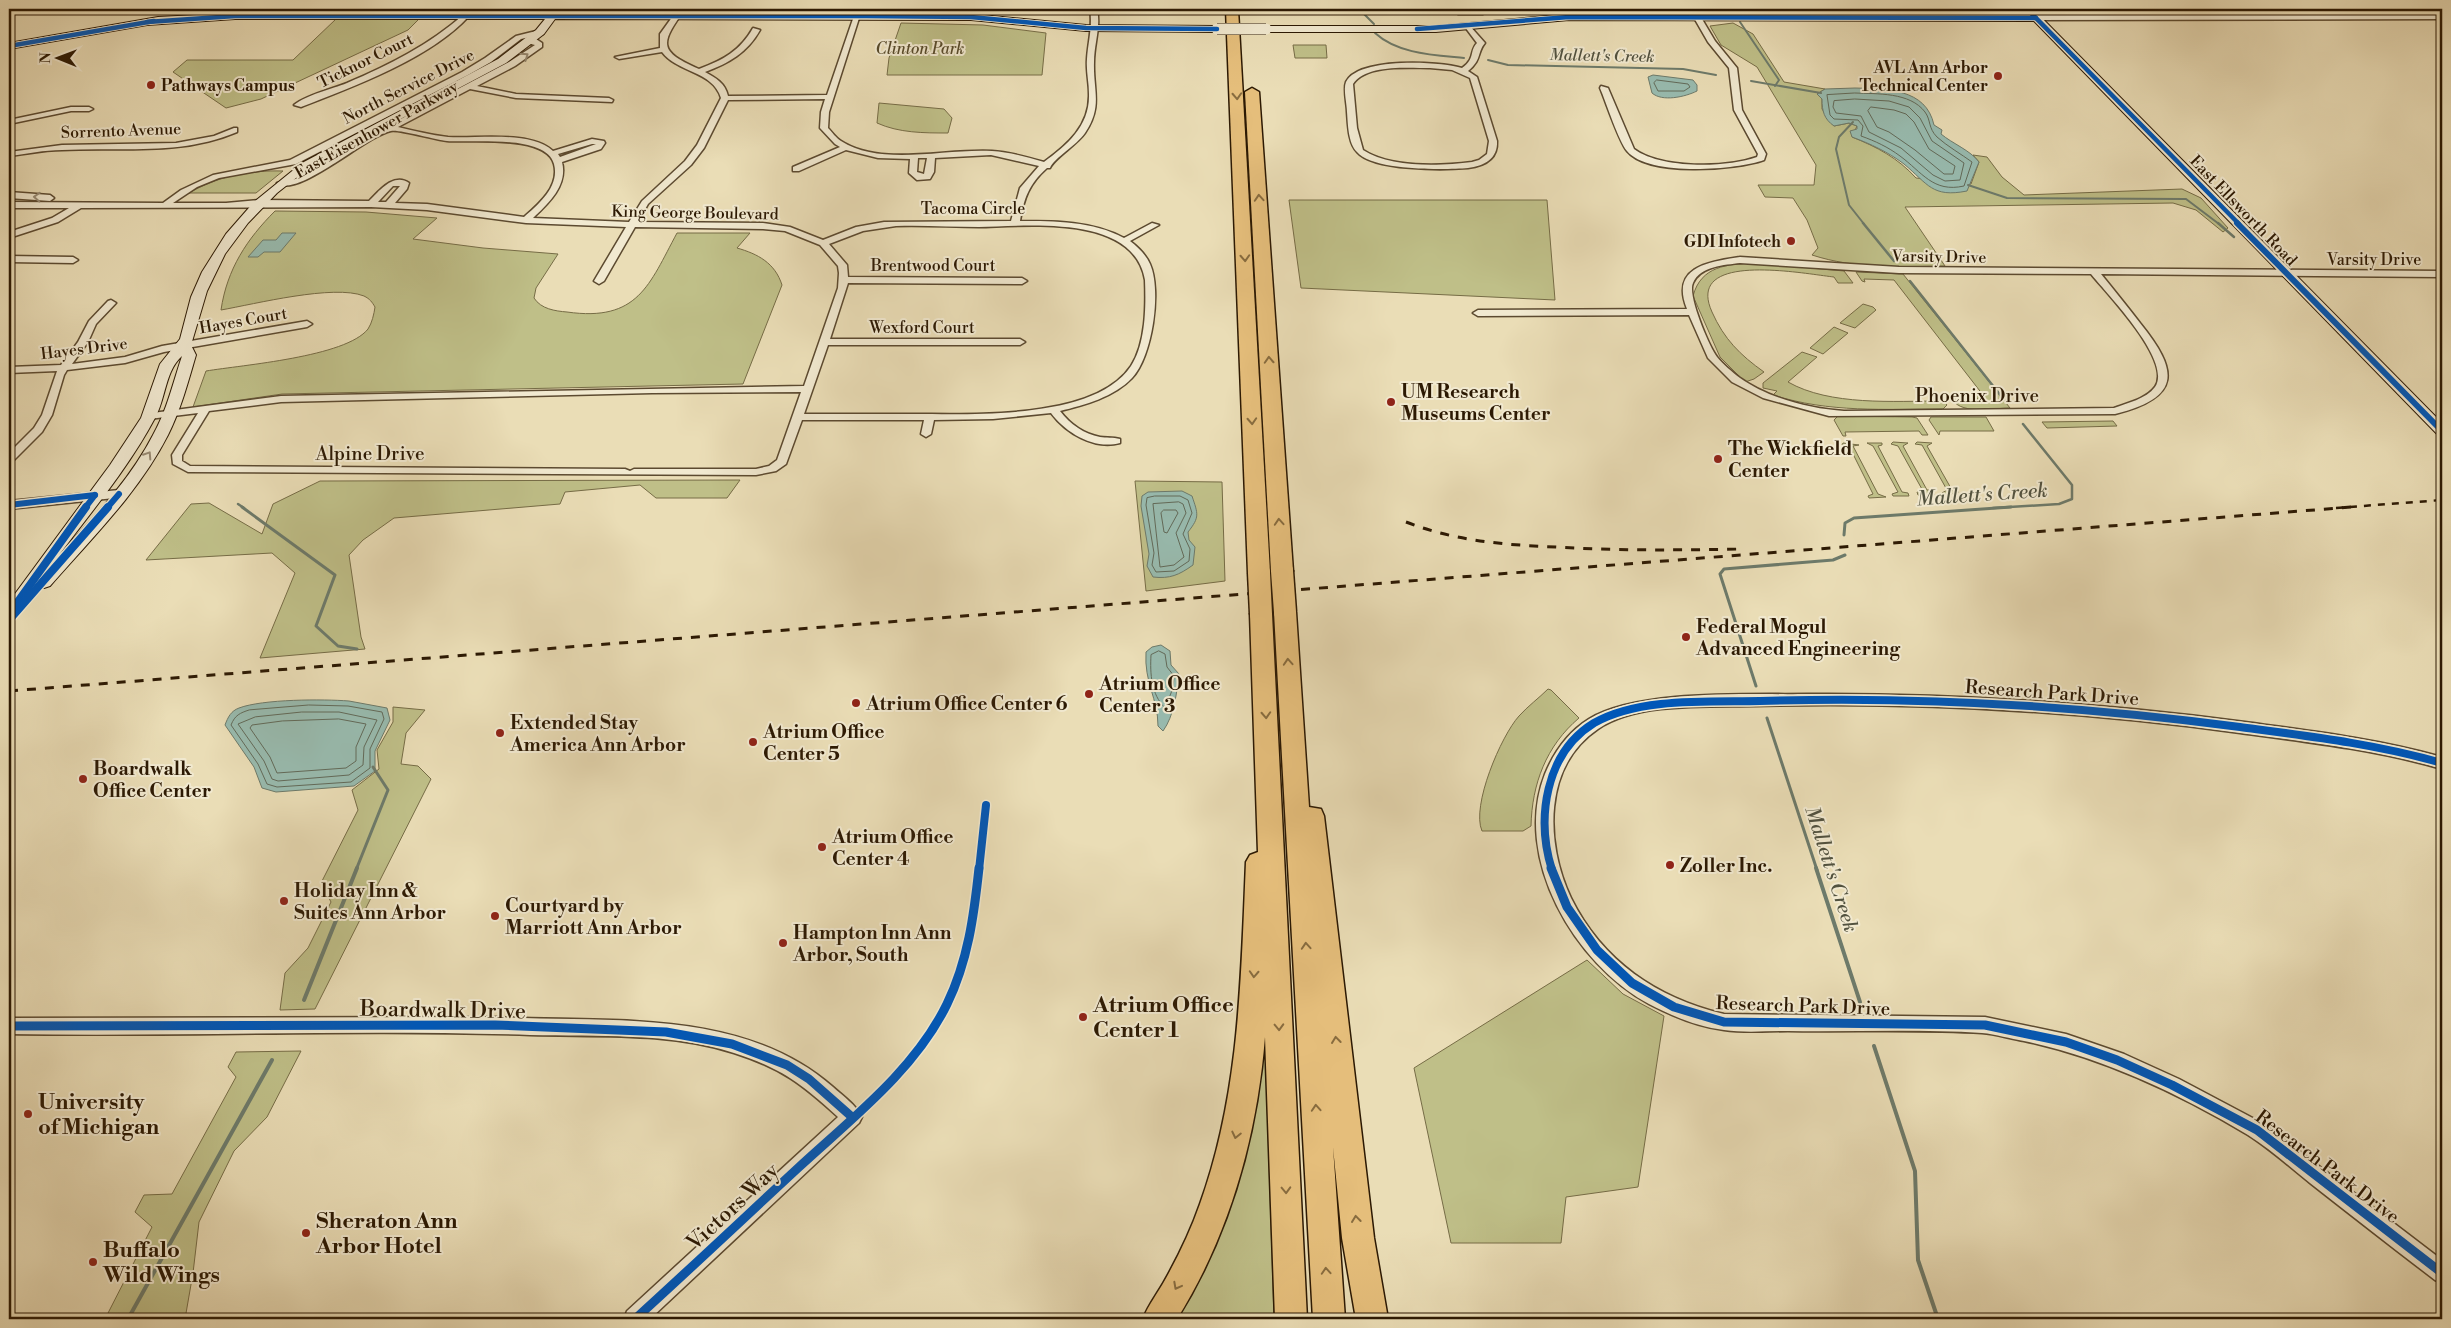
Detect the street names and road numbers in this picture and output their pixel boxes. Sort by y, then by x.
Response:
street label: Ticknor Court [314,29,417,93]
street label: North Service Drive [339,45,478,129]
street label: East Eisenhower Parkway [291,76,462,183]
street label: Sorrento Avenue [61,119,182,143]
street label: East Ellsworth Road [2185,151,2301,270]
street label: Tacoma Circle [921,199,1025,219]
street label: King George Boulevard [611,202,779,224]
street label: Varsity Drive [1890,246,1986,268]
street label: Varsity Drive [2326,250,2421,270]
street label: Brentwood Court [870,256,996,276]
street label: Hayes Court [198,303,289,339]
street label: Wexford Court [868,318,975,338]
street label: Hayes Drive [40,334,129,364]
street label: Phoenix Drive [1915,384,2039,408]
street label: Alpine Drive [314,442,425,466]
street label: Research Park Drive [1964,675,2140,711]
street label: Research Park Drive [1715,991,1891,1021]
street label: Boardwalk Drive [359,996,526,1025]
street label: Research Park Drive [2250,1105,2404,1229]
street label: Victors Way [680,1157,785,1257]

